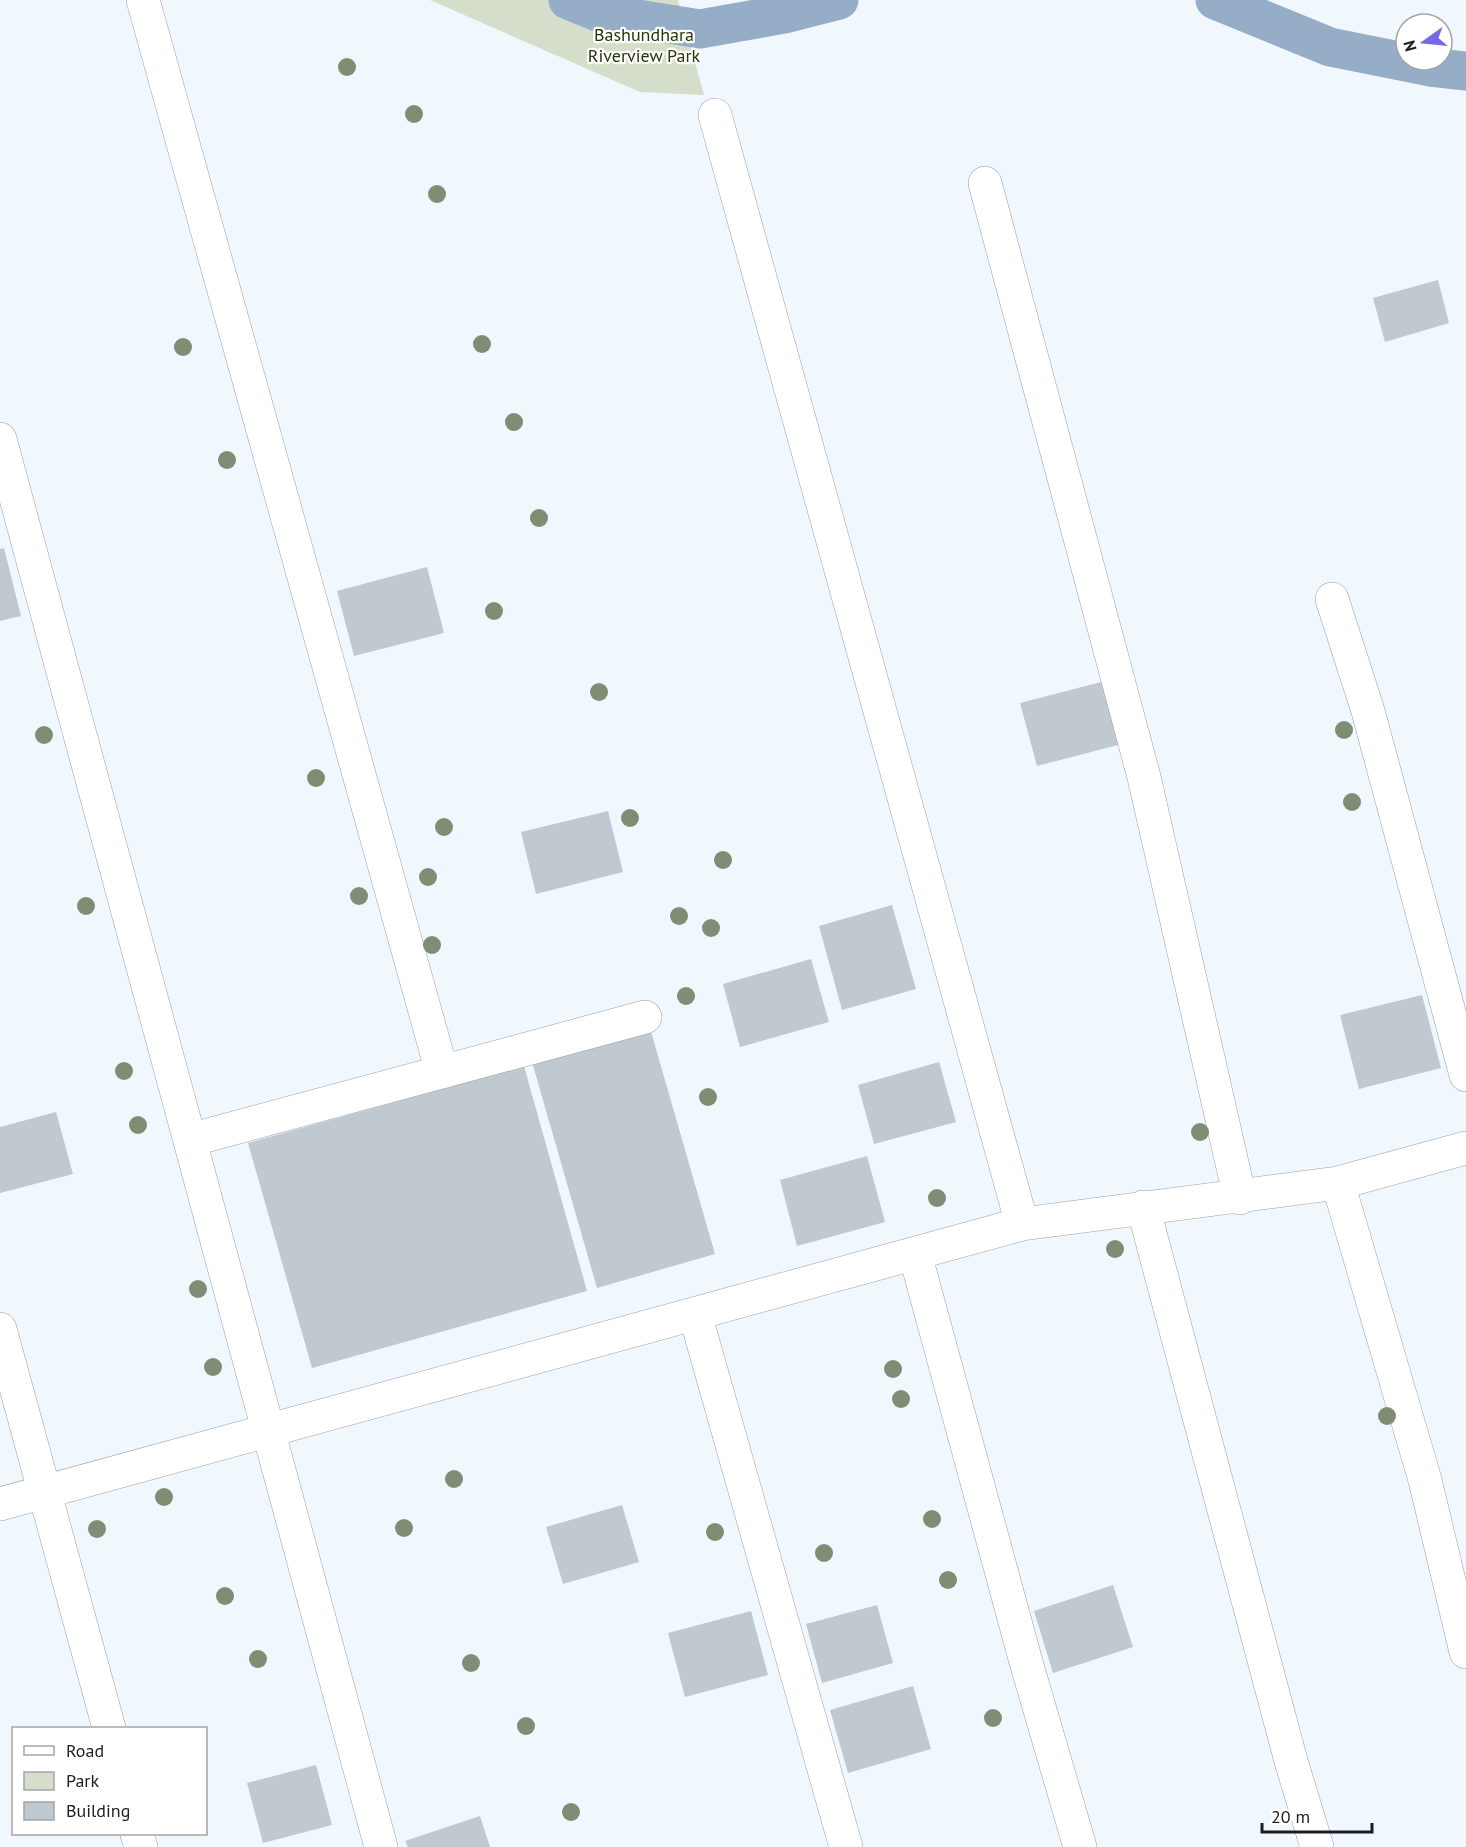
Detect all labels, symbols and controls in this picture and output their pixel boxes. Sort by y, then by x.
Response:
north arrow [1394,12,1454,72]
park label: Bashundhara Riverview Park [588,23,701,67]
text: N [1398,38,1421,54]
legend [12,1727,207,1835]
text: Road [66,1739,104,1762]
text: Park [66,1769,99,1792]
scale bar [1262,1796,1372,1834]
text: Building [66,1799,130,1822]
text: 20 m [1271,1805,1310,1828]

